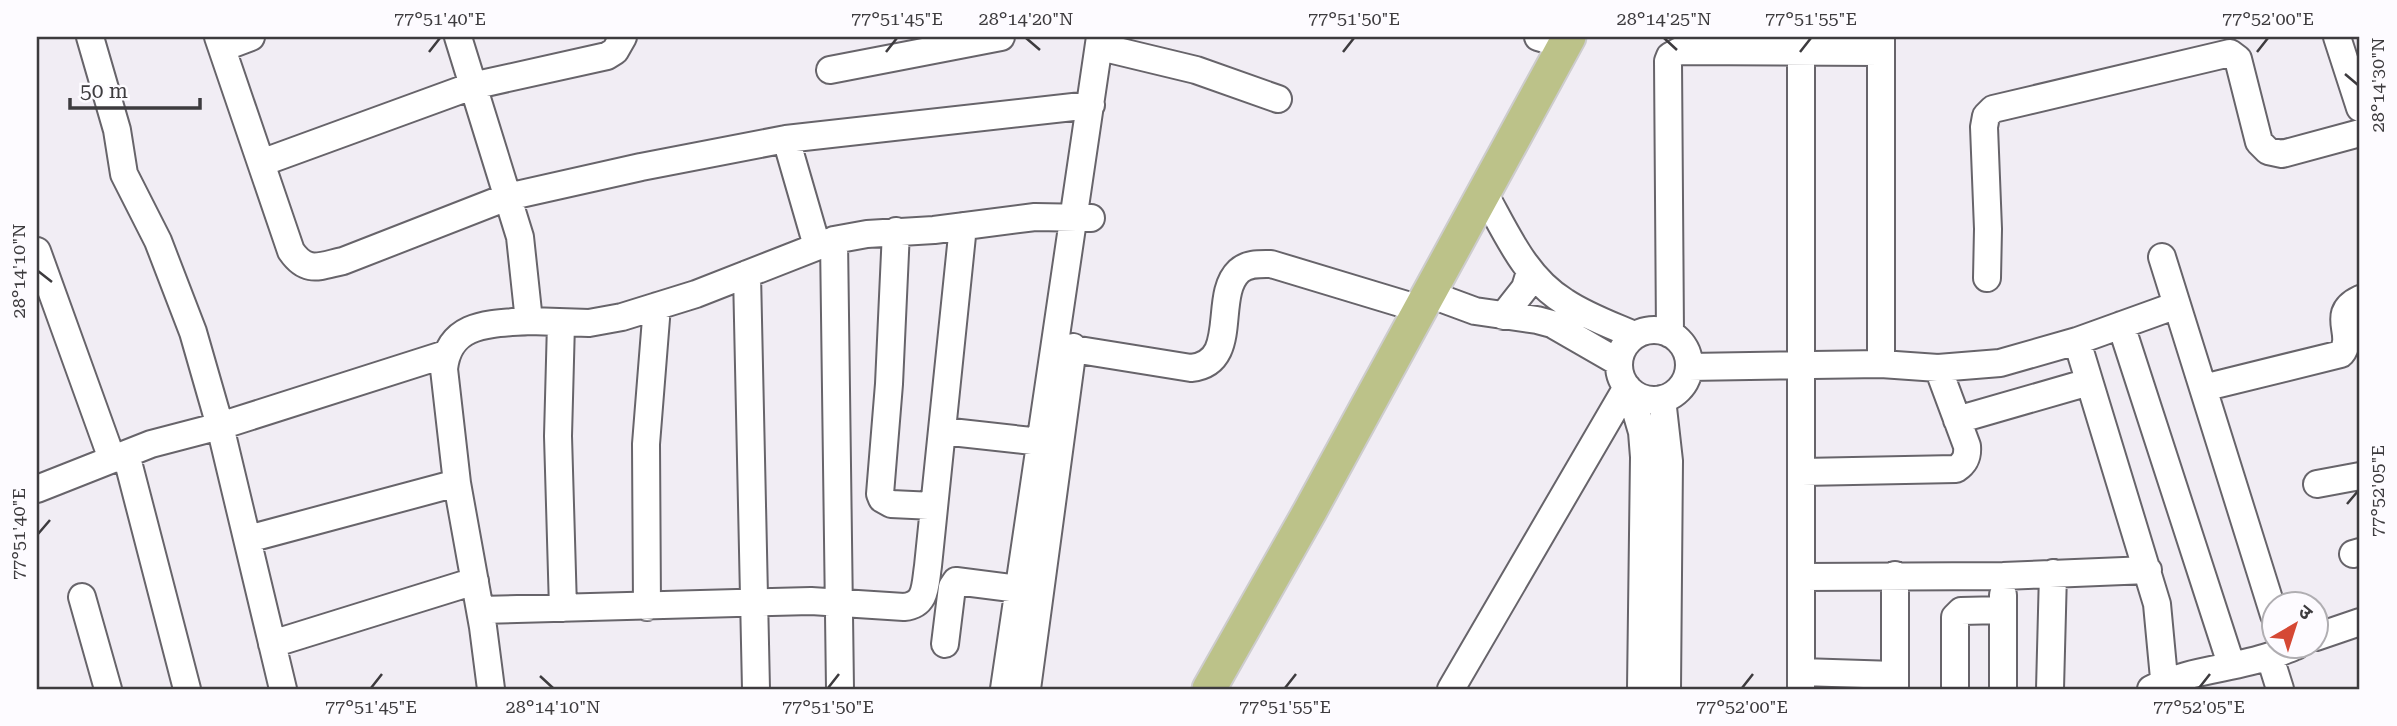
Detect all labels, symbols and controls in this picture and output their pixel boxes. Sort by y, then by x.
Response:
text: 77°51'40"E [394,8,486,29]
text: 77°51'45"E [851,8,943,29]
text: 28°14'20"N [979,8,1073,29]
text: 77°51'50"E [1308,8,1400,29]
text: 28°14'25"N [1617,8,1711,29]
text: 77°51'55"E [1765,8,1857,29]
text: 77°52'00"E [2222,8,2314,29]
text: 28°14'30"N [2367,38,2388,132]
scale bar [70,66,200,110]
text: 50 m [80,79,128,103]
text: 28°14'10"N [8,224,29,318]
text: 77°52'05"E [2367,445,2388,537]
text: 77°51'40"E [8,488,29,580]
north arrow [2260,590,2330,660]
text: उ [2294,600,2318,625]
text: 77°51'45"E [325,696,417,717]
text: 28°14'10"N [506,696,600,717]
text: 77°51'50"E [782,696,874,717]
text: 77°51'55"E [1239,696,1331,717]
text: 77°52'00"E [1696,696,1788,717]
text: 77°52'05"E [2153,696,2245,717]

